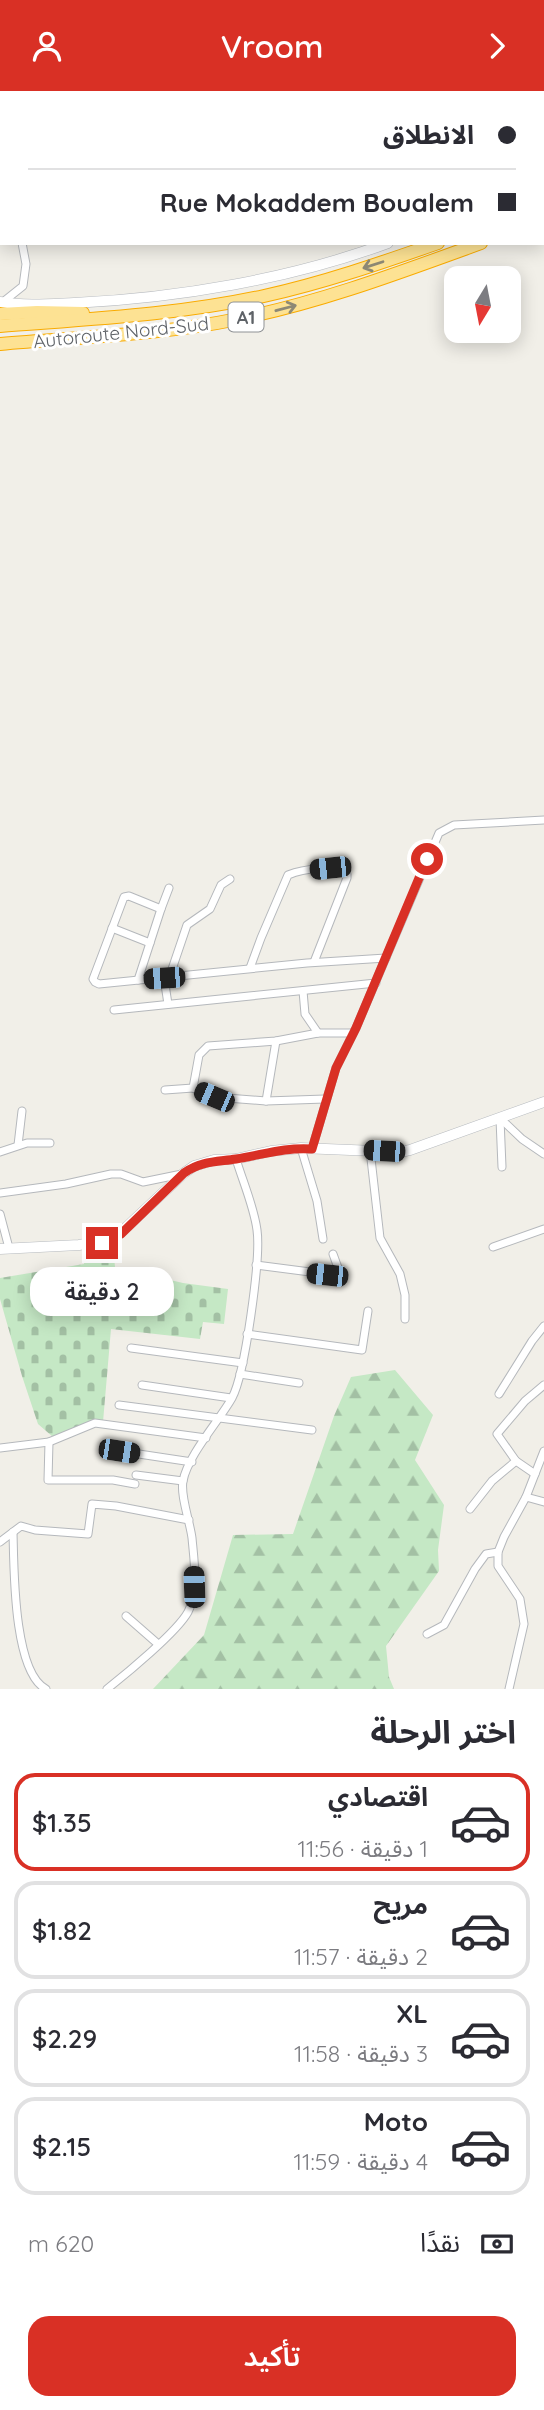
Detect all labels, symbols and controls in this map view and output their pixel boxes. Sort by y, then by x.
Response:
text: Vroom [221,26,323,66]
icon: person [28,27,66,65]
icon: forward [478,27,516,65]
text: الانطلاق [383,118,474,151]
text: Rue Mokaddem Boualem [160,186,474,219]
one-way arrow [362,259,384,272]
north arrow [444,266,522,343]
map controls [444,266,521,343]
one-way arrow [275,300,297,313]
road number: A1 [229,302,264,331]
street label: Autoroute Nord-Sud [32,311,210,353]
route start [411,843,443,875]
car [309,855,352,881]
car [143,966,186,990]
car [191,1079,238,1115]
car [363,1139,406,1163]
route end [86,1227,118,1259]
car [306,1262,349,1288]
callout: 2 دقيقة [30,1267,174,1317]
text: 2 دقيقة [64,1277,140,1306]
car [97,1437,142,1465]
car [183,1566,206,1608]
text: اختر الرحلة [370,1711,516,1751]
text: اقتصادي [328,1780,428,1813]
icon: car [449,1791,512,1854]
text: $1.35 [32,1806,92,1839]
text: 1 دقيقة · 11:56 [298,1834,428,1863]
text: مريح [373,1888,428,1921]
icon: car [449,1899,512,1962]
text: $1.82 [32,1914,92,1947]
text: 2 دقيقة · 11:57 [294,1942,428,1971]
text: XL [396,1997,428,2030]
icon: car [449,2007,512,2070]
text: $2.29 [32,2022,97,2055]
text: 3 دقيقة · 11:58 [294,2039,428,2068]
text: Moto [364,2105,428,2138]
icon: car [449,2115,512,2178]
text: $2.15 [32,2130,91,2163]
text: 4 دقيقة · 11:59 [293,2147,428,2176]
icon: cash [478,2225,516,2263]
text: نقدًا [420,2226,460,2259]
text: 620 m [28,2229,94,2258]
button: تأكيد [28,2316,516,2396]

